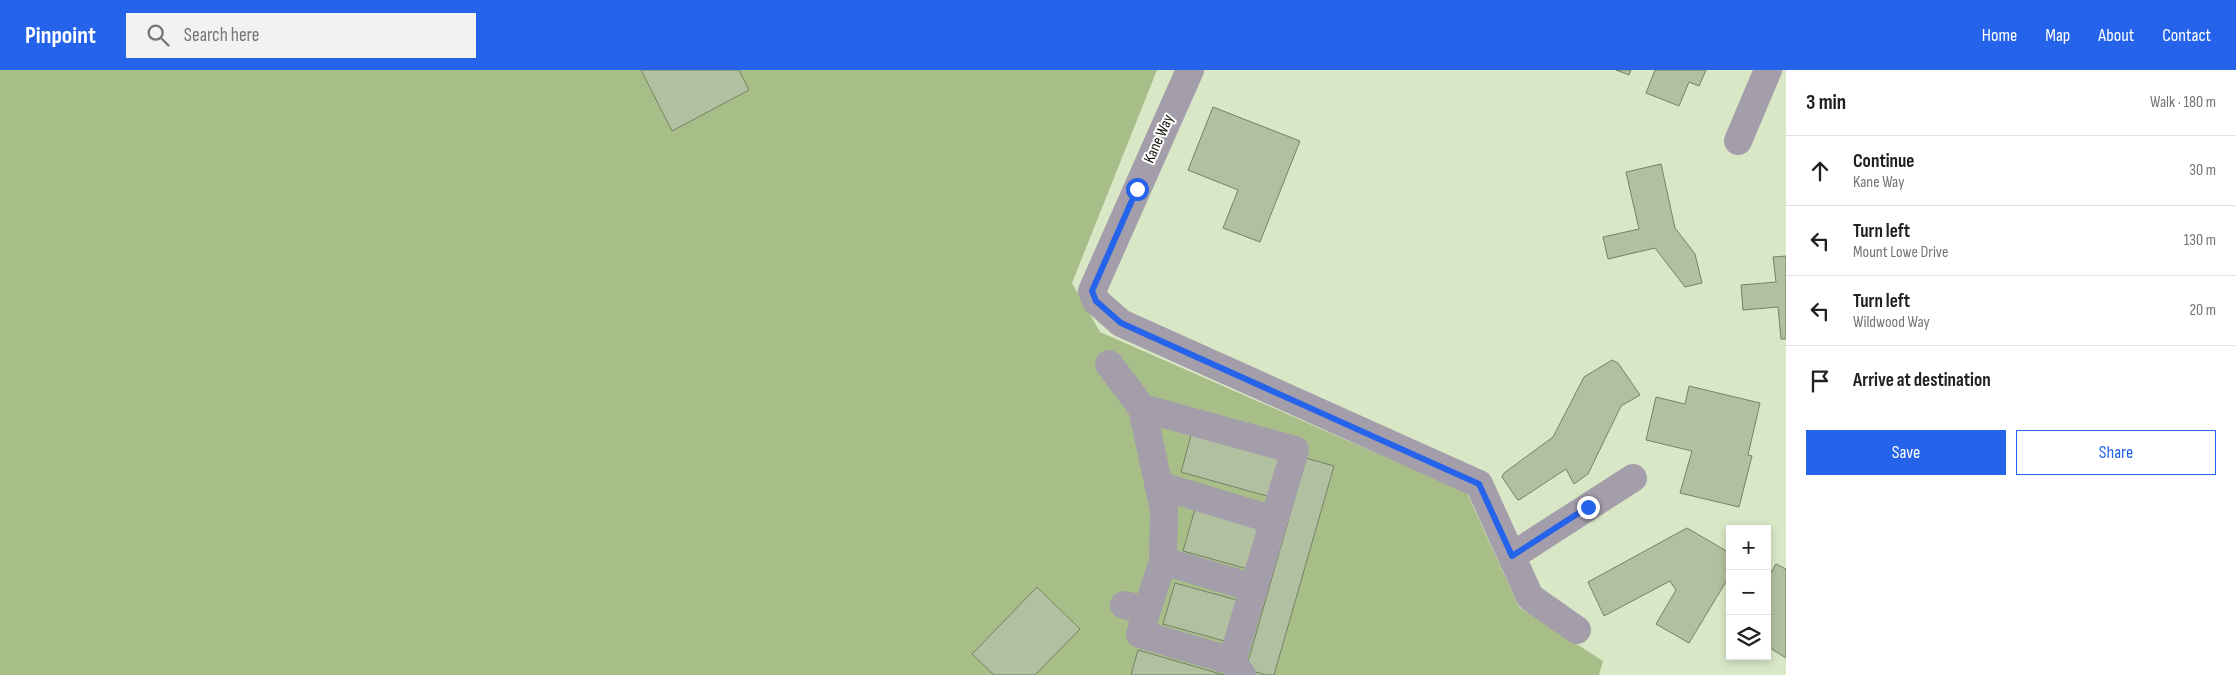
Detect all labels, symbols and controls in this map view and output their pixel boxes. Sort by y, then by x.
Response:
search box [126,13,476,58]
text: Pinpoint [25,21,96,50]
icon: search [144,21,172,49]
text: Search here [184,24,259,47]
text: Home [1982,25,2017,46]
text: Map [2045,25,2070,46]
text: About [2098,25,2134,46]
text: Contact [2162,25,2211,46]
text: 3 min [1806,90,1846,115]
text: Walk · 180 m [2150,93,2216,112]
street label: Kane Way [1140,112,1178,166]
text: Continue [1853,150,1914,173]
icon: ahead [1806,157,1834,185]
text: 30 m [2189,161,2216,180]
text: Kane Way [1853,173,1904,192]
route start [1126,178,1149,201]
text: Turn left [1853,220,1910,243]
icon: left [1806,227,1834,255]
text: 130 m [2184,231,2216,250]
text: Mount Lowe Drive [1853,243,1948,262]
text: Turn left [1853,290,1910,313]
icon: left [1806,297,1834,325]
text: 20 m [2189,301,2216,320]
text: Wildwood Way [1853,313,1930,332]
icon: arrive [1806,367,1834,395]
text: Arrive at destination [1853,369,1991,392]
button: Save [1806,430,2006,475]
button: Share [2016,430,2216,475]
route end [1577,496,1600,519]
map controls [1726,525,1771,660]
button: + [1726,525,1771,570]
button: − [1726,570,1771,615]
button: layers [1726,615,1771,660]

